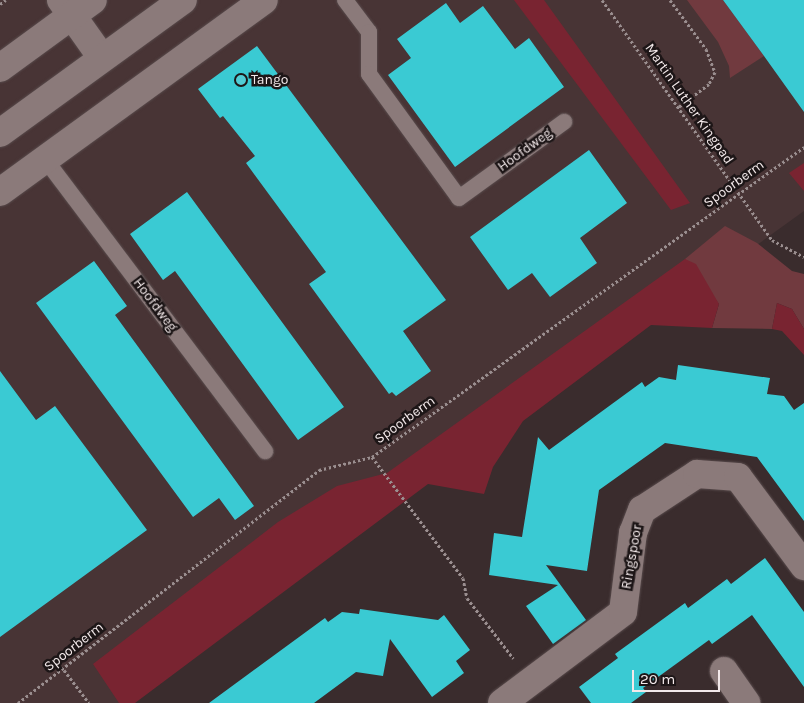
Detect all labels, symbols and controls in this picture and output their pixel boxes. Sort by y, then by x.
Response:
street label: Martin Luther Kingpad [641,40,737,168]
place label: Tango [251,72,288,88]
marker: Tango [235,74,247,86]
street label: Hoofdweg [495,125,555,175]
street label: Spoorberm [700,156,768,212]
street label: Hoofdweg [129,275,181,335]
street label: Spoorberm [371,392,439,448]
street label: Ringspoor [618,524,646,590]
street label: Spoorberm [41,619,107,675]
scale bar [634,660,722,692]
text: 20 m [640,670,675,688]

